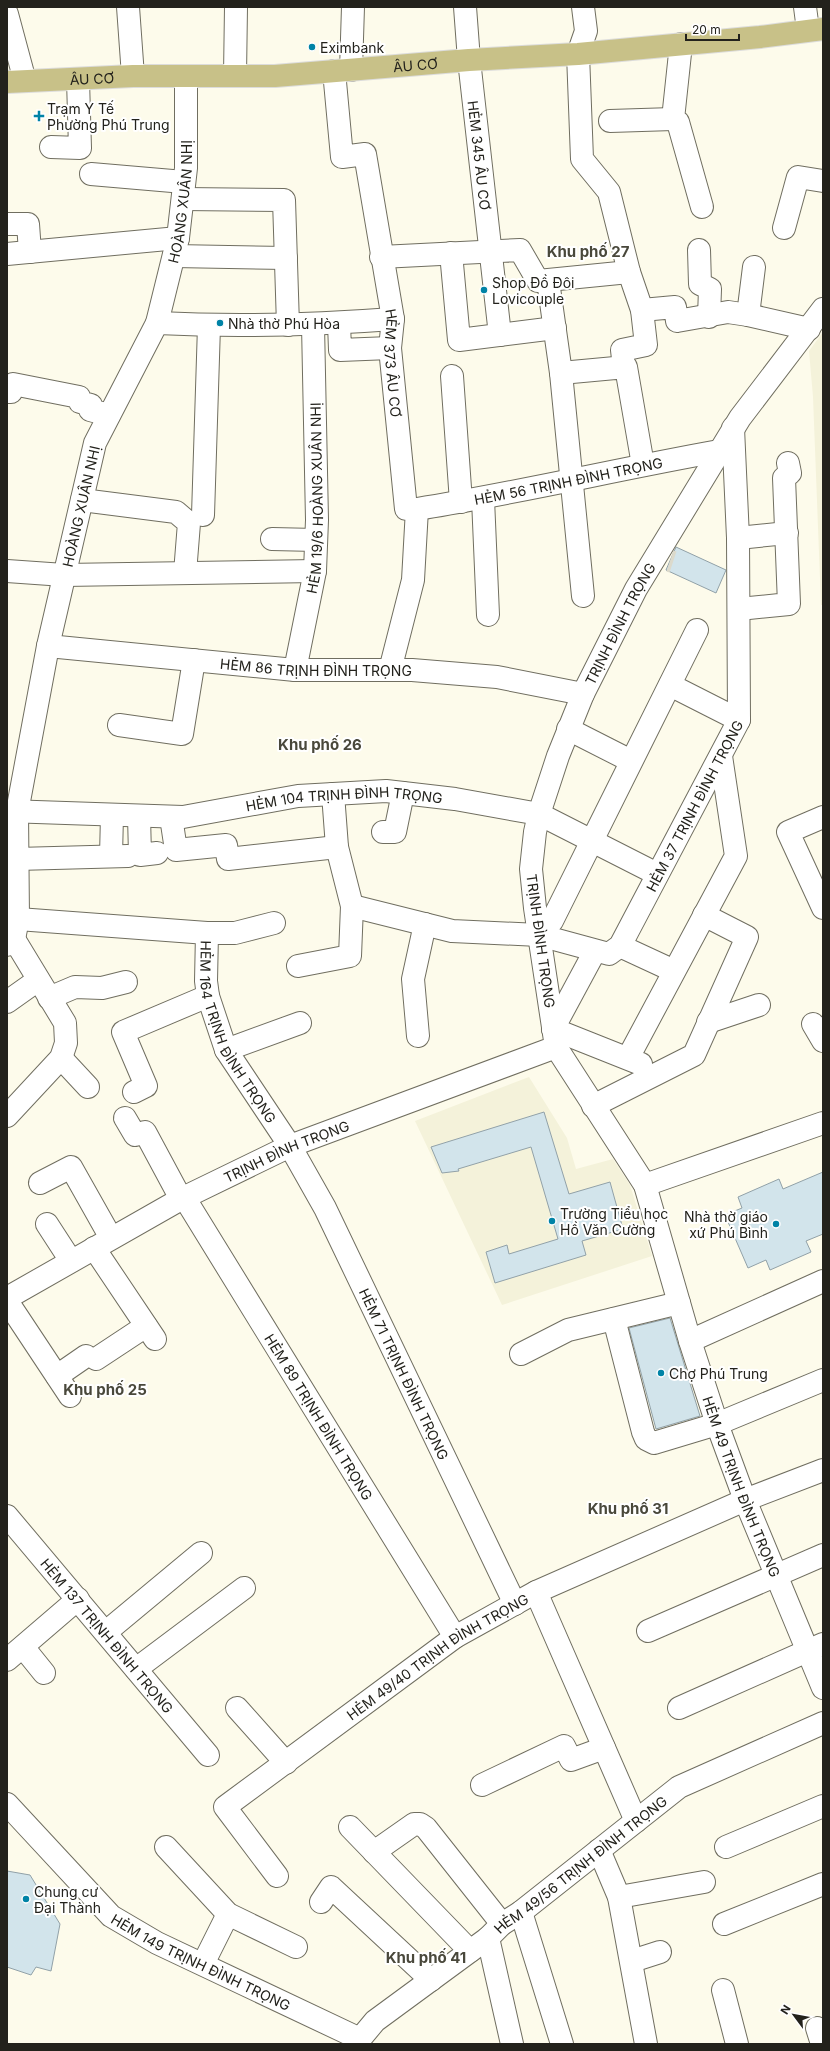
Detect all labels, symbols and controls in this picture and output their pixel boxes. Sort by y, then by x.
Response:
scale bar [686,16,739,42]
text: 20 m [692,22,721,37]
place label: Eximbank [320,39,385,56]
marker: Eximbank [307,42,317,52]
street label: ÂU CƠ [392,54,438,75]
street label: ÂU CƠ [69,68,115,88]
place label: Trạm Y Tế Phường Phú Trung [47,100,170,133]
street label: HẺM 345 ÂU CƠ [465,100,494,211]
marker: Trạm Y Tế Phường Phú Trung [34,111,44,121]
street label: HOÀNG XUÂN NHỊ [164,140,195,265]
district label: Khu phố 27 [547,242,630,261]
place label: Shop Đồ Đôi Lovicouple [492,274,575,307]
marker: Shop Đồ Đôi Lovicouple [479,285,489,295]
street label: HẺM 373 ÂU CƠ [381,307,405,418]
place label: Nhà thờ Phú Hòa [228,315,340,332]
marker: Nhà thờ Phú Hòa [215,318,225,328]
street label: HẺM 19/6 HOÀNG XUÂN NHỊ [302,402,326,595]
street label: HOÀNG XUÂN NHỊ [58,444,103,568]
street label: HẺM 56 TRỊNH ĐÌNH TRỌNG [473,453,664,508]
street label: TRỊNH ĐÌNH TRỌNG [581,559,659,687]
street label: HẺM 86 TRỊNH ĐÌNH TRỌNG [219,654,412,679]
street label: HẺM 37 TRỊNH ĐÌNH TRỌNG [642,717,746,894]
district label: Khu phố 26 [278,735,362,754]
street label: HẺM 104 TRỊNH ĐÌNH TRỌNG [244,782,444,814]
street label: TRỊNH ĐÌNH TRỌNG [523,873,559,1009]
street label: HẺM 164 TRỊNH ĐÌNH TRỌNG [197,940,280,1126]
street label: TRỊNH ĐÌNH TRỌNG [221,1116,351,1186]
place label: Trường Tiểu học Hồ Văn Cường [560,1205,668,1238]
place label: Nhà thờ giáo xứ Phú Bình [684,1208,768,1241]
marker: Trường Tiểu học Hồ Văn Cường [547,1216,557,1226]
marker: Nhà thờ giáo xứ Phú Bình [771,1219,781,1229]
street label: HẺM 71 TRỊNH ĐÌNH TRỌNG [356,1285,453,1462]
street label: HẺM 89 TRỊNH ĐÌNH TRỌNG [262,1330,377,1503]
place label: Chợ Phú Trung [669,1365,768,1382]
marker: Chợ Phú Trung [656,1368,666,1378]
district label: Khu phố 25 [63,1380,147,1399]
street label: HẺM 49 TRỊNH ĐÌNH TRỌNG [700,1394,784,1579]
district label: Khu phố 31 [588,1499,668,1518]
street label: HẺM 137 TRỊNH ĐÌNH TRỌNG [38,1555,177,1716]
street label: HẺM 49/40 TRỊNH ĐÌNH TRỌNG [343,1590,531,1723]
street label: HẺM 49/56 TRỊNH ĐÌNH TRỌNG [490,1792,670,1936]
place label: Chung cư Đại Thành [34,1883,101,1916]
marker: Chung cư Đại Thành [21,1894,31,1904]
street label: HẺM 149 TRỊNH ĐÌNH TRỌNG [109,1910,293,2013]
district label: Khu phố 41 [386,1948,466,1967]
north arrow [774,1995,814,2035]
text: N [777,2002,794,2017]

